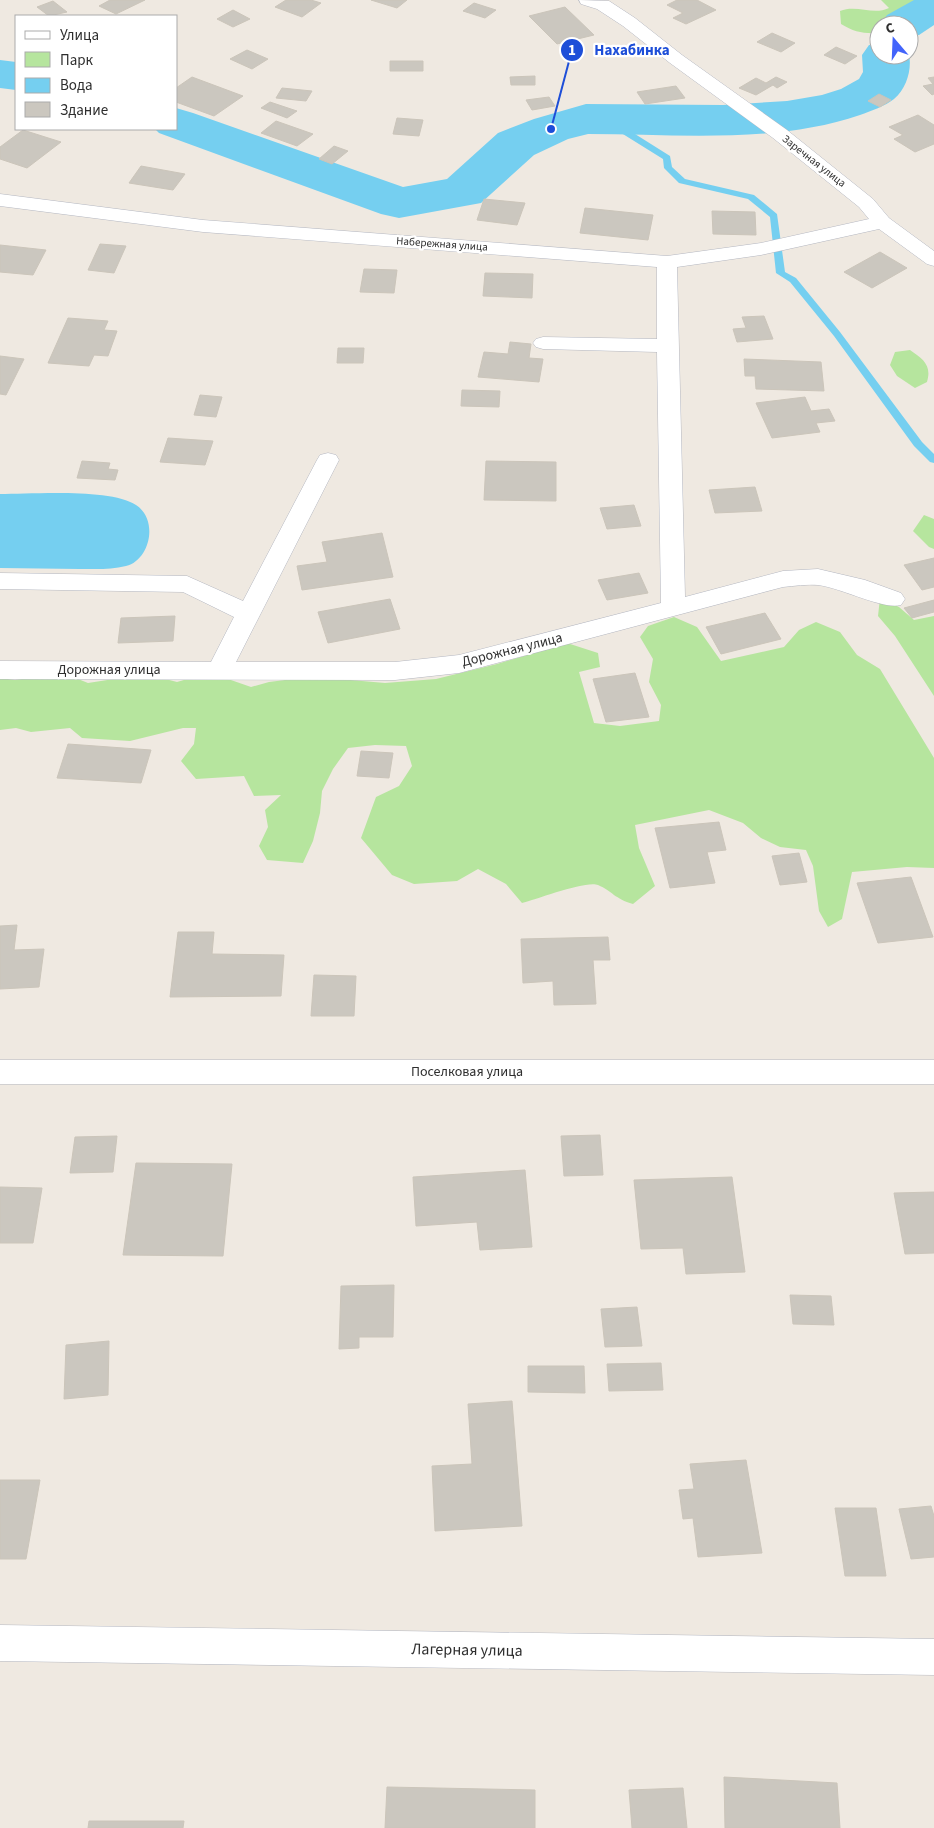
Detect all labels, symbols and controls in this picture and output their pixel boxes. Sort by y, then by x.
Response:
legend [15,15,178,130]
north arrow [869,15,919,65]
text: С [883,18,897,39]
text: Улица [60,25,99,46]
callout: Нахабинка [559,35,679,65]
text: 1 [568,40,576,61]
text: Нахабинка [594,40,670,61]
text: Парк [60,50,94,71]
text: Вода [60,75,93,96]
text: Здание [60,100,108,121]
street label: Заречная улица [779,131,849,191]
street label: Набережная улица [396,233,488,255]
street label: Дорожная улица [459,628,565,672]
street label: Дорожная улица [57,660,161,680]
street label: Поселковая улица [411,1062,523,1082]
street label: Лагерная улица [411,1638,523,1662]

